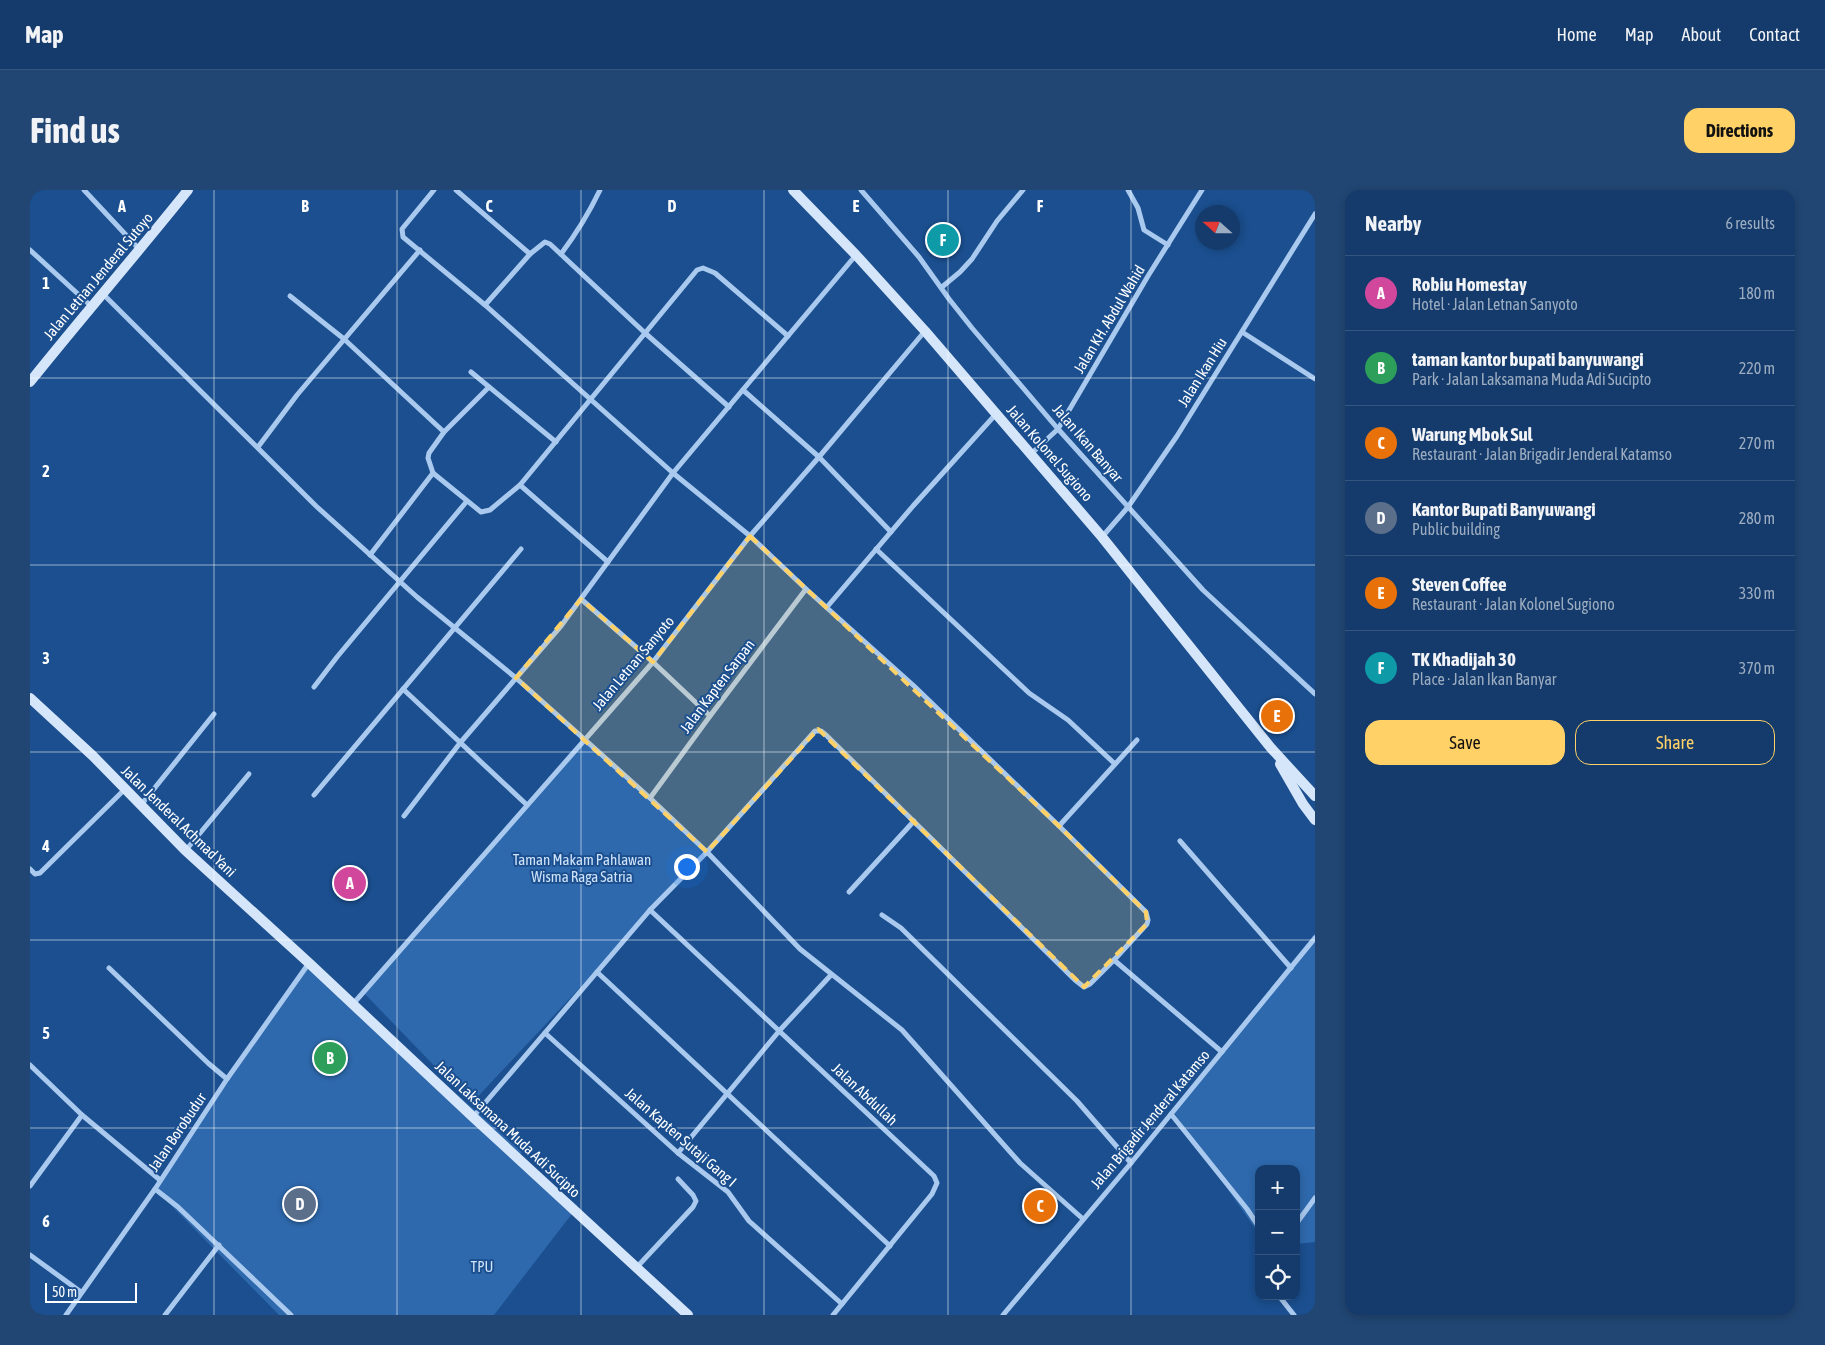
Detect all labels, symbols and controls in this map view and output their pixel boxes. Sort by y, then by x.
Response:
text: Map [25,21,64,48]
text: Home [1557,24,1597,45]
text: Map [1625,24,1654,45]
text: About [1682,24,1721,45]
text: Contact [1749,24,1800,45]
button: Directions [1684,108,1795,153]
text: Find us [30,110,120,150]
text: A [117,197,126,215]
text: B [301,197,309,215]
text: C [485,197,493,215]
text: D [668,197,677,215]
text: E [853,197,860,215]
text: F [1037,197,1044,215]
north arrow [1195,205,1240,250]
street label: Jalan Letnan Jenderal Sutoyo [40,209,156,343]
text: Nearby [1365,211,1421,235]
text: 6 results [1725,214,1775,232]
pin: F [927,221,959,259]
street label: Jalan KH. Abdul Wahid [1070,262,1148,376]
text: Robiu Homestay [1412,273,1527,295]
text: 1 [42,274,50,292]
text: A [1377,284,1385,302]
text: 180 m [1739,284,1775,302]
text: Hotel · Jalan Letnan Sanyoto [1412,295,1578,313]
street label: Jalan Ikan Hiu [1174,334,1230,410]
text: taman kantor bupati banyuwangi [1412,348,1644,370]
text: B [1377,359,1385,377]
text: 220 m [1739,359,1775,377]
text: Park · Jalan Laksamana Muda Adi Sucipto [1412,370,1651,388]
street label: Jalan Kolonel Sugiono [1004,401,1096,505]
street label: Jalan Ikan Banyar [1050,401,1127,486]
text: Warung Mbok Sul [1412,423,1533,445]
text: C [1377,434,1385,452]
text: 270 m [1739,434,1775,452]
text: Restaurant · Jalan Brigadir Jenderal Katamso [1412,445,1672,463]
text: 2 [42,462,50,480]
text: Kantor Bupati Banyuwangi [1412,498,1596,520]
text: D [1377,509,1385,527]
text: 280 m [1739,509,1775,527]
text: Public building [1412,520,1500,538]
text: Steven Coffee [1412,573,1507,595]
text: E [1378,584,1384,602]
text: 330 m [1739,584,1775,602]
text: Restaurant · Jalan Kolonel Sugiono [1412,595,1615,613]
street label: Jalan Letnan Sanyoto [589,613,677,713]
street label: Jalan Kapten Sarpan [676,636,758,736]
text: TK Khadijah 30 [1412,648,1516,670]
text: 3 [42,649,50,667]
text: F [1378,659,1384,677]
text: 370 m [1739,659,1775,677]
text: Place · Jalan Ikan Banyar [1412,670,1557,688]
pin: E [1261,697,1293,735]
button: Save [1365,720,1565,765]
button: Share [1575,720,1775,765]
street label: Jalan Jenderal Achmad Yani [118,762,240,880]
text: 4 [41,837,50,855]
park label: Taman Makam Pahlawan Wisma Raga Satria [513,851,651,885]
your location [674,854,700,880]
pin: A [334,864,366,902]
text: 5 [42,1024,50,1042]
pin: B [314,1039,346,1077]
street label: Jalan Brigadir Jenderal Katamso [1087,1046,1213,1192]
street label: Jalan Laksamana Muda Adi Sucipto [432,1057,584,1201]
street label: Jalan Abdullah [829,1059,901,1129]
street label: Jalan Kapten Sutaji Gang I [622,1084,740,1190]
street label: Jalan Borobudur [145,1089,210,1174]
map controls [1255,1165,1300,1300]
button: + [1255,1165,1300,1210]
pin: D [284,1185,316,1223]
pin: C [1024,1187,1056,1225]
button: − [1255,1210,1300,1255]
text: 6 [42,1212,50,1230]
button: locate [1255,1255,1300,1300]
park label: TPU [471,1258,493,1275]
scale bar [45,1280,138,1303]
text: 50 m [52,1284,77,1300]

